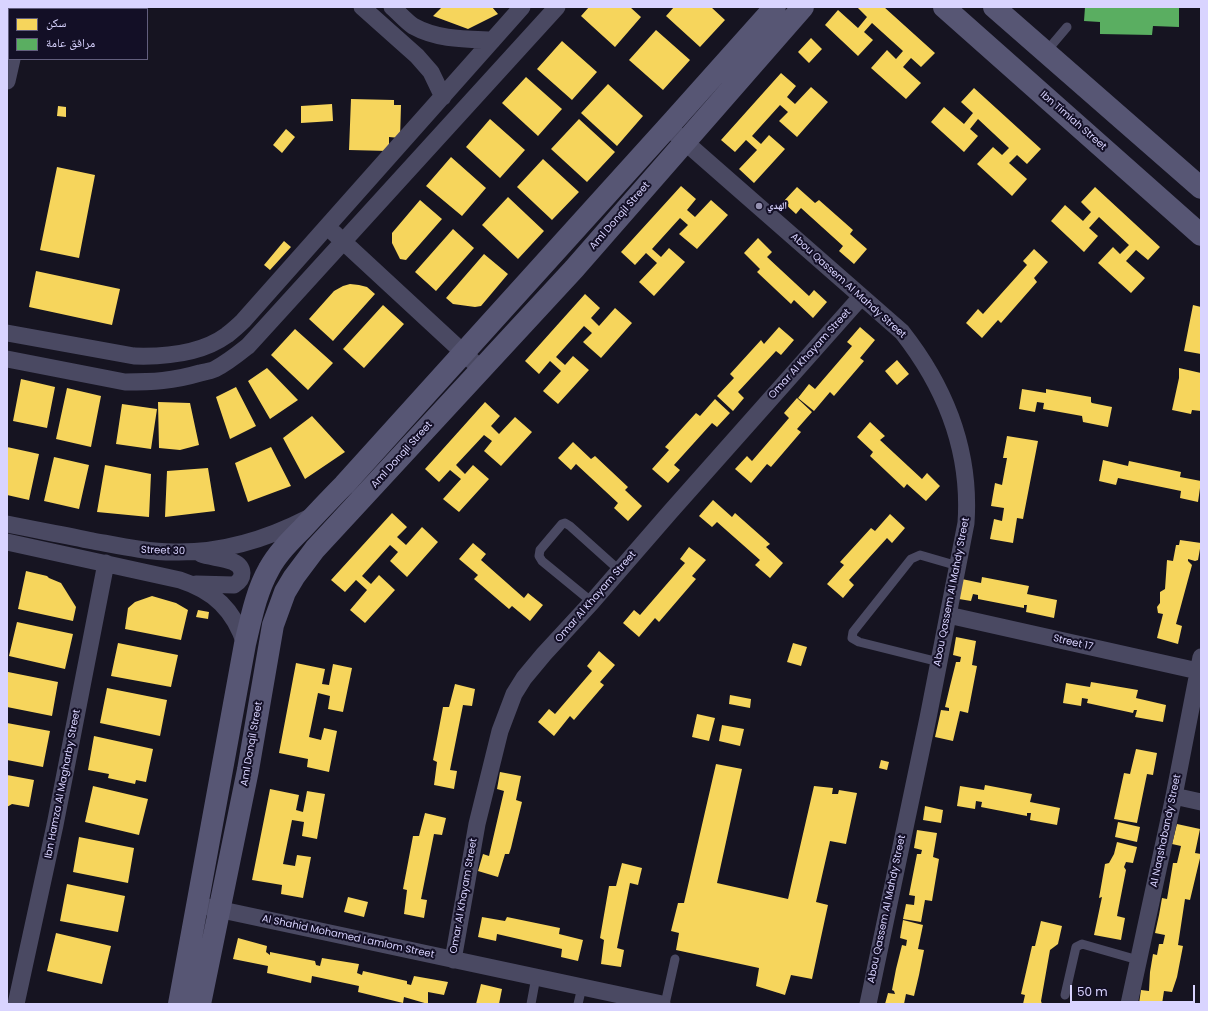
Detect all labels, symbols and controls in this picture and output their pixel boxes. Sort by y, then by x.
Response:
legend [8,8,148,60]
text: سكن [46,14,66,31]
text: مرافق عامة [46,34,95,51]
street label: Ibn Timiah Street [1037,89,1109,153]
street label: Aml Donqil Street [587,180,653,252]
place label: الهدي [767,200,787,212]
marker: الهدي [754,201,764,211]
street label: Abou Qassem Al Mahdy Street [788,231,908,341]
street label: Omar Al Khayam Street [766,307,854,401]
street label: Aml Donqil Street [369,419,435,491]
street label: Abou Qassem Al Mahdy Street [932,517,972,667]
street label: Street 30 [141,544,185,558]
street label: Omar Al Khayam Street [553,549,639,645]
street label: Street 17 [1052,633,1094,653]
street label: Aml Donqil Street [239,701,265,787]
street label: Ibn Hamza Al Magharby Street [43,709,83,859]
street label: Al Naqshabandy Street [1148,773,1184,889]
street label: Abou Qassem Al Mahdy Street [865,834,909,984]
street label: Omar Al Khayam Street [448,837,480,955]
street label: Al Shahid Mohamed Lamlom Street [261,913,435,961]
scale bar [1072,977,1197,1003]
text: 50 m [1077,983,1108,1000]

